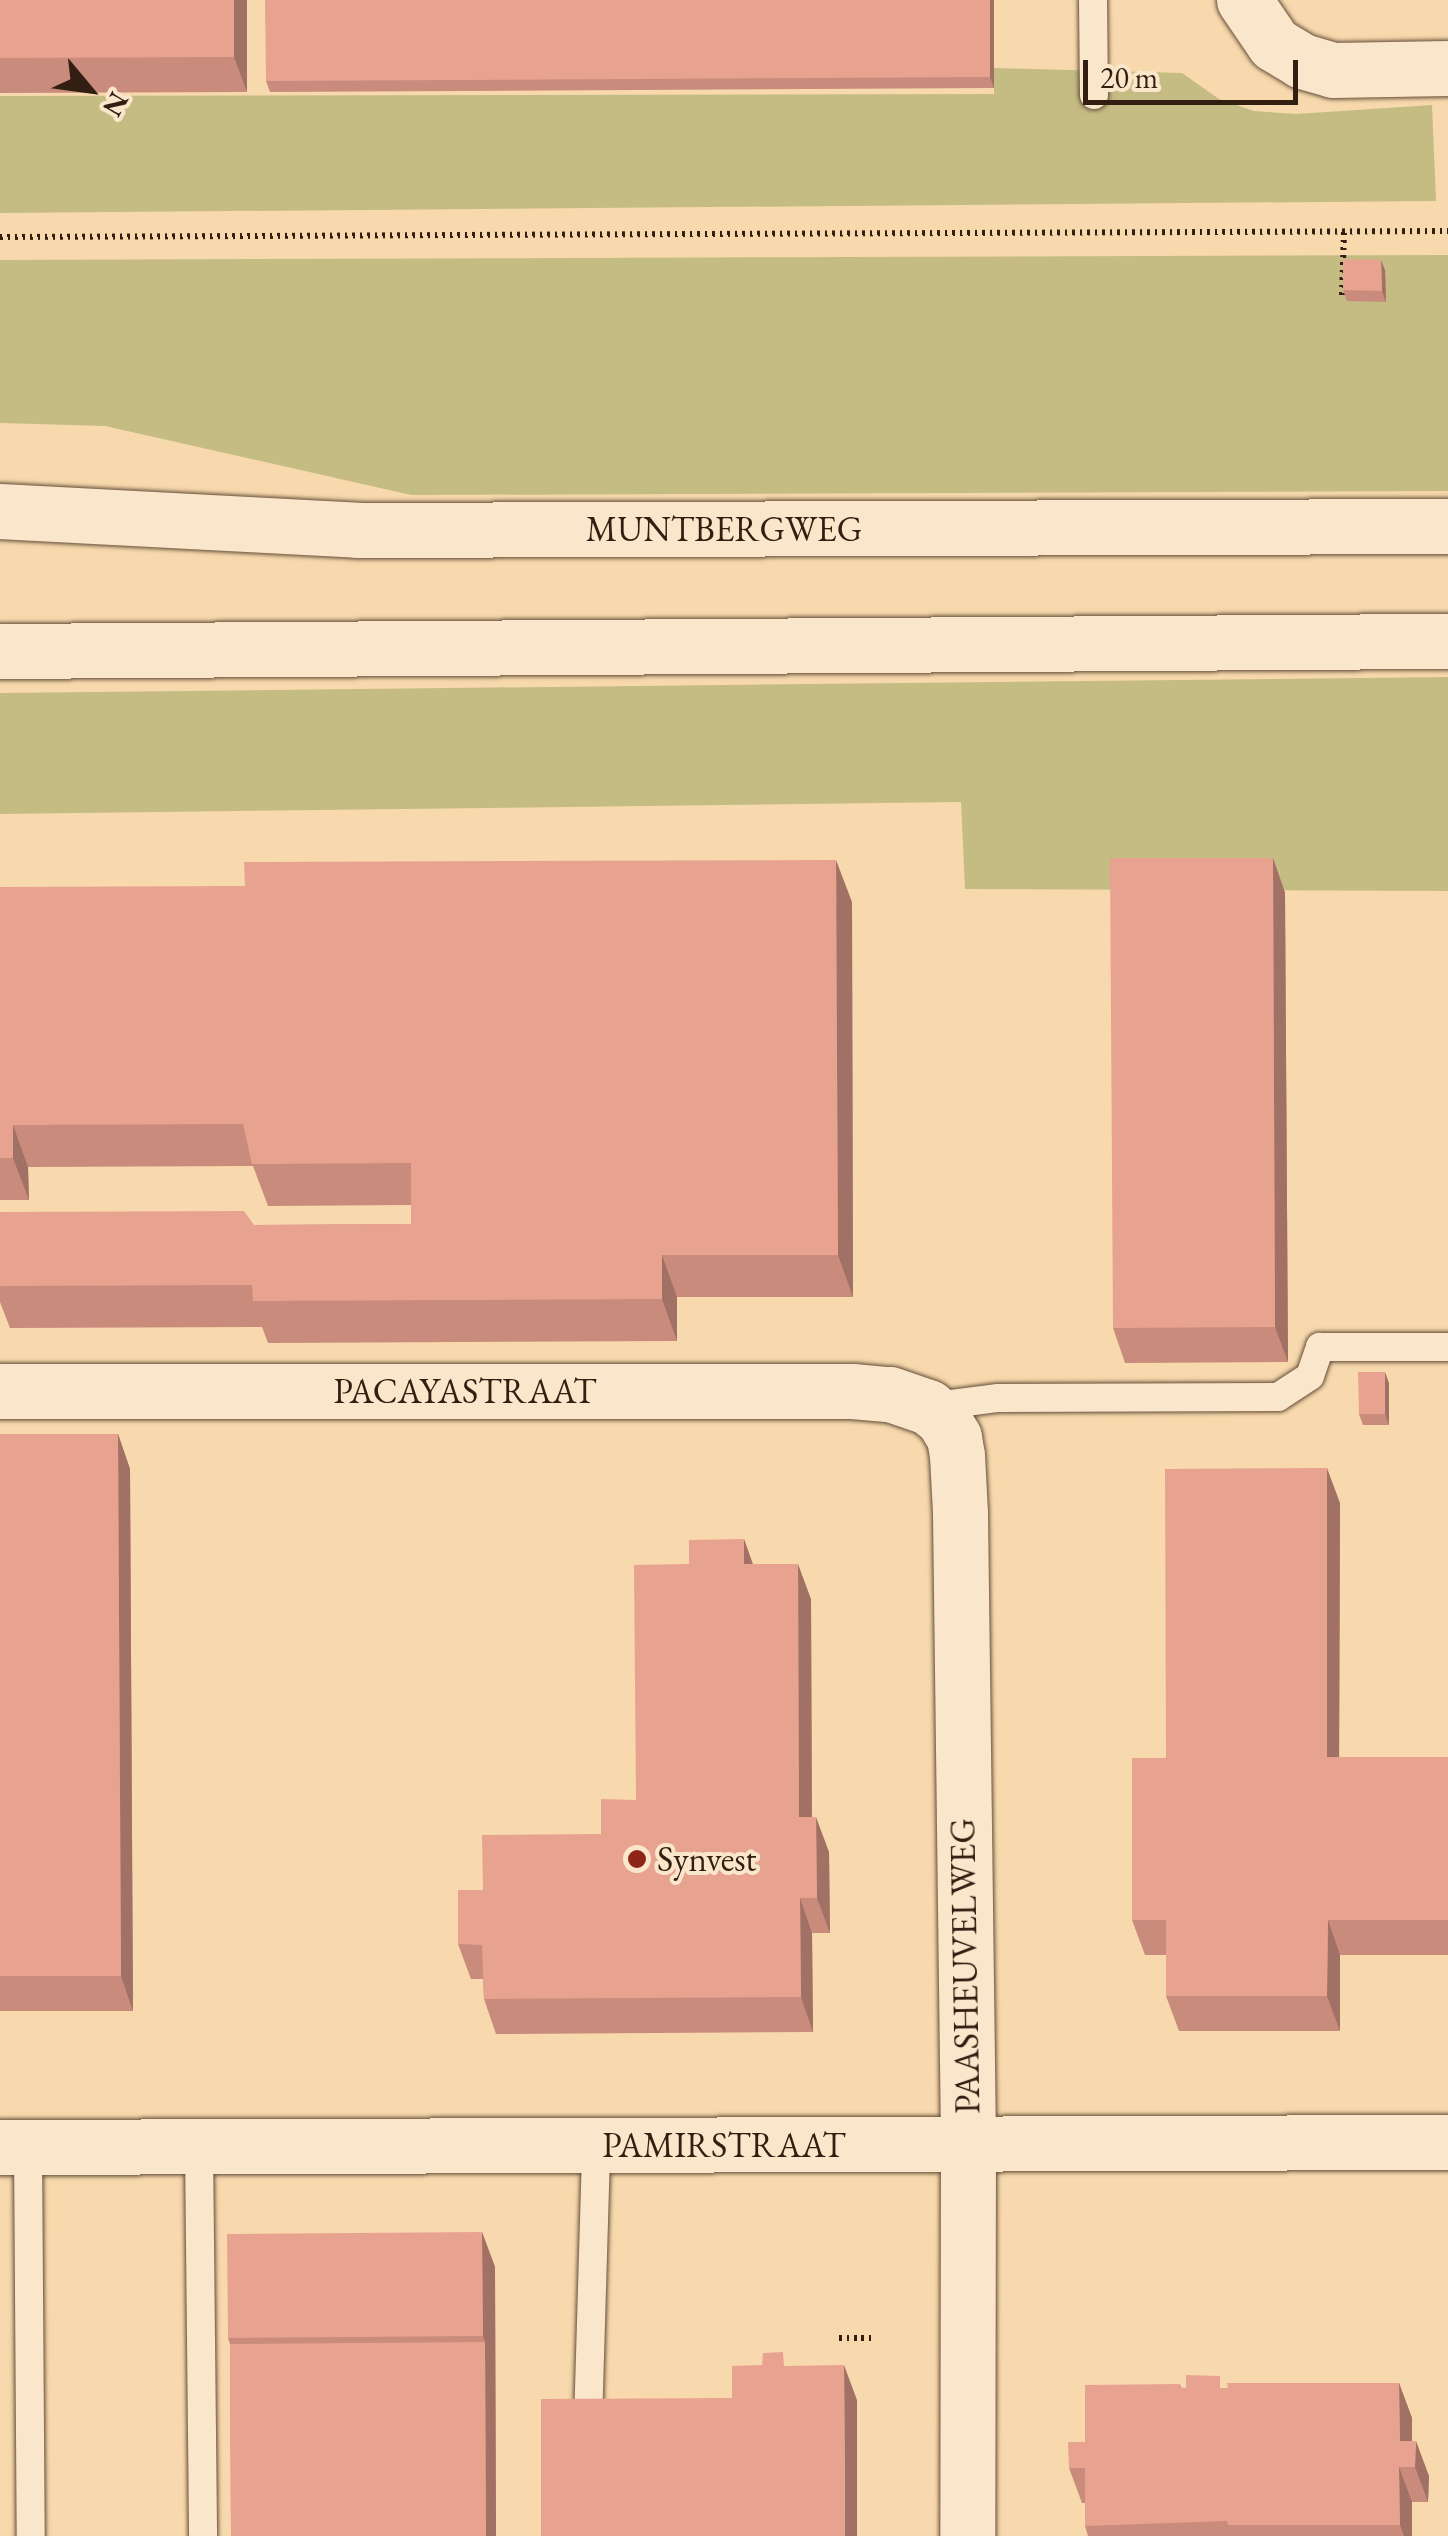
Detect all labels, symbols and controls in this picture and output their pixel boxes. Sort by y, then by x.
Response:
north arrow [40,40,140,140]
scale bar [1088,40,1303,102]
text: 20 m [1100,58,1158,97]
text: N [95,86,137,123]
street label: MUNTBERGWEG [586,508,862,550]
street label: PACAYASTRAAT [333,1370,597,1412]
street label: PAASHEUVELWEG [941,1818,989,2114]
place label: Synvest [657,1838,757,1880]
marker: Synvest [626,1848,648,1870]
street label: PAMIRSTRAAT [602,2124,846,2166]

